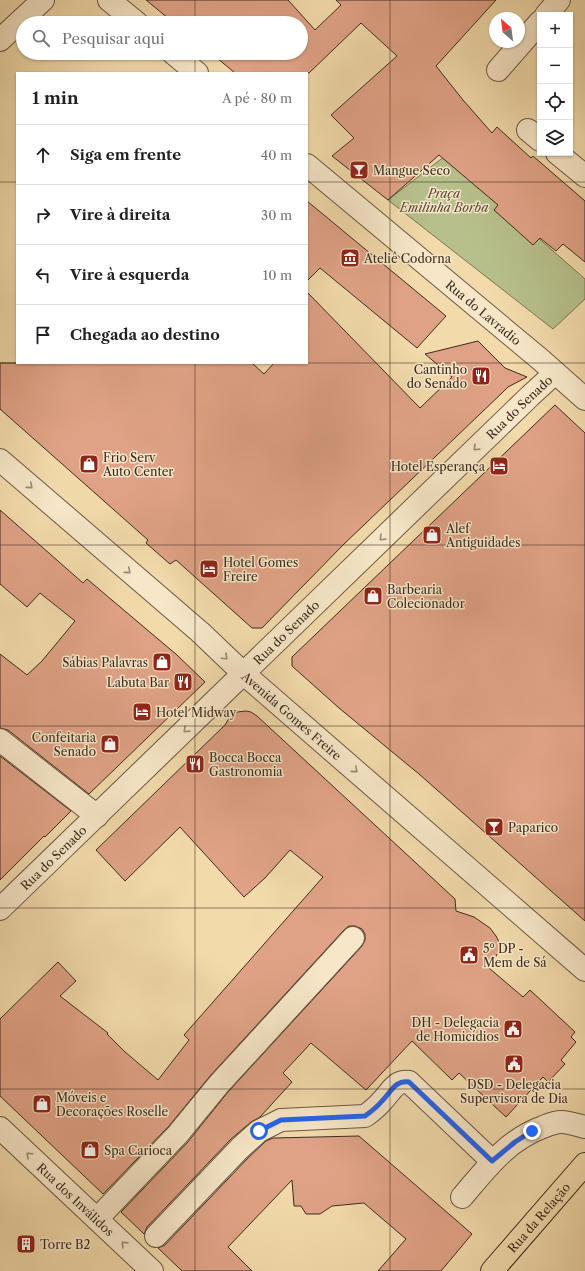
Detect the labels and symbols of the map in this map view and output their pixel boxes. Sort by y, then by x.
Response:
north arrow [489,12,525,48]
bar icon: Mangue Seco [348,159,370,181]
place label: Mangue Seco [373,163,450,178]
park label: Praça Emilinha Borba [399,186,488,215]
museum icon: Ateliê Codorna [339,247,361,269]
place label: Ateliê Codorna [363,251,452,266]
street label: Rua do Lavradio [443,277,524,348]
place label: Cantinho do Senado [407,362,467,391]
restaurant icon: Cantinho do Senado [470,365,492,387]
street label: Rua do Senado [483,372,555,442]
one-way arrow [473,443,481,451]
place label: Frio Serv Auto Center [102,450,173,479]
shop icon: Frio Serv Auto Center [78,453,100,475]
hotel icon: Hotel Esperança [488,455,510,477]
place label: Hotel Esperança [391,459,486,474]
one-way arrow [25,481,32,488]
place label: Alef Antiguidades [445,521,521,550]
shop icon: Alef Antiguidades [421,524,443,546]
one-way arrow [379,533,387,541]
place label: Hotel Gomes Freire [223,555,298,584]
hotel icon: Hotel Gomes Freire [198,558,220,580]
one-way arrow [123,566,131,573]
place label: Barbearia Colecionador [387,582,465,611]
shop icon: Barbearia Colecionador [362,585,384,607]
street label: Rua do Senado [250,597,322,667]
shop icon: Sábias Palavras [151,651,173,673]
one-way arrow [221,652,228,659]
place label: Sábias Palavras [62,655,148,670]
street label: Avenida Gomes Freire [238,668,345,763]
restaurant icon: Labuta Bar [172,671,194,693]
place label: Labuta Bar [107,675,169,690]
hotel icon: Hotel Midway [131,701,153,723]
place label: Hotel Midway [156,705,237,720]
one-way arrow [183,725,191,733]
place label: Confeitaria Senado [32,730,97,759]
shop icon: Confeitaria Senado [99,733,121,755]
place label: Bocca Bocca Gastronomia [209,750,283,779]
restaurant icon: Bocca Bocca Gastronomia [184,753,206,775]
one-way arrow [350,765,357,772]
bar icon: Paparico [483,816,505,838]
place label: Paparico [508,820,558,835]
street label: Rua do Senado [17,822,89,893]
place label: 5º DP - Mem de Sá [483,941,547,970]
public building icon: 5º DP - Mem de Sá [458,944,480,966]
place label: DH - Delegacia de Homicídios [412,1015,500,1044]
public building icon: DH - Delegacia de Homicídios [502,1018,524,1040]
public building icon: DSD - Delegacia Supervisora de Dia [503,1053,525,1075]
place label: DSD - Delegacia Supervisora de Dia [460,1077,569,1106]
place label: Móveis e Decorações Roselle [56,1090,168,1119]
shop icon: Móveis e Decorações Roselle [31,1093,53,1115]
route start [250,1122,268,1140]
route end [523,1122,541,1140]
shop icon: Spa Carioca [79,1139,101,1161]
place label: Spa Carioca [104,1143,173,1158]
one-way arrow [26,1152,34,1160]
street label: Rua dos Inválidos [34,1160,117,1239]
street label: Rua da Relação [504,1179,573,1255]
building icon: Torre B2 [15,1233,37,1255]
place label: Torre B2 [40,1237,90,1252]
one-way arrow [121,1241,129,1249]

